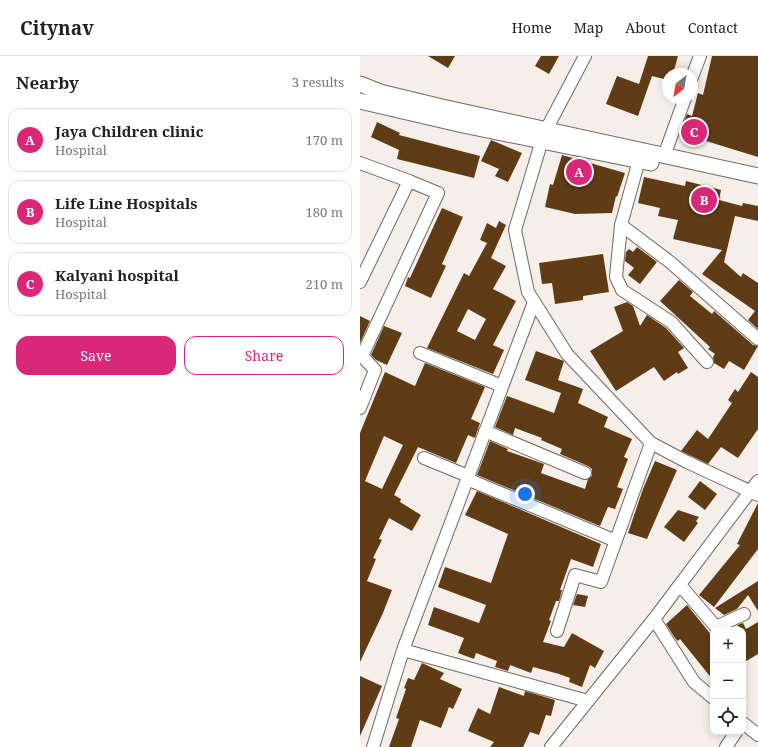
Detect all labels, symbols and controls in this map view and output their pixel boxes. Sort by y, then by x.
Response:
text: Citynav [20,15,94,41]
text: Home [512,18,552,37]
text: Map [574,18,603,37]
text: About [625,18,666,37]
text: Contact [688,18,738,37]
north arrow [662,68,698,104]
text: Nearby [16,71,79,94]
text: 3 results [292,73,344,91]
pin: C [681,117,707,147]
text: Jaya Children clinic [55,121,204,141]
text: A [25,131,35,149]
text: 170 m [306,131,343,149]
text: Hospital [55,141,107,159]
pin: A [566,157,592,187]
pin: B [691,185,717,215]
text: Life Line Hospitals [55,193,198,213]
text: B [26,203,34,221]
text: 180 m [306,203,343,221]
text: Hospital [55,213,107,231]
text: Kalyani hospital [55,265,179,285]
text: C [26,275,34,293]
text: 210 m [306,275,343,293]
text: Hospital [55,285,107,303]
button: Save [16,336,176,375]
button: Share [184,336,344,375]
your location [515,484,535,504]
map controls [710,627,746,735]
button: + [710,627,746,663]
button: − [710,663,746,699]
button: locate [710,699,746,735]

